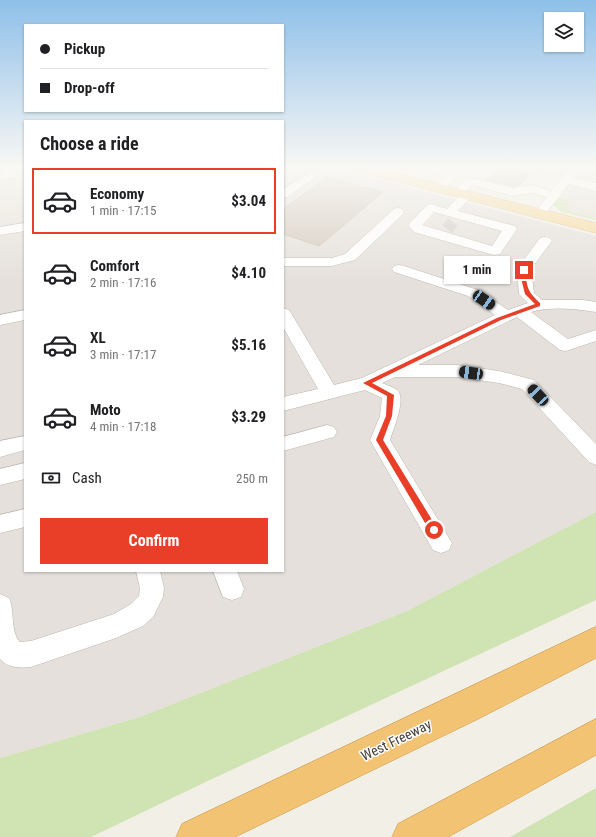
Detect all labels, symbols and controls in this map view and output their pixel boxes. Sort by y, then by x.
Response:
map controls [544,12,584,52]
button: layers [544,12,584,52]
text: Pickup [64,40,105,58]
text: Drop-off [64,79,115,97]
text: Choose a ride [40,133,139,154]
icon: car [42,183,78,219]
text: Economy [90,185,144,203]
text: $3.04 [231,192,266,210]
text: 1 min · 17:15 [90,203,156,218]
icon: car [42,255,78,291]
callout: 1 min [444,256,510,284]
text: Comfort [90,257,139,275]
route end [515,261,533,279]
text: 1 min [463,262,491,277]
text: $4.10 [231,264,266,282]
text: 2 min · 17:16 [90,275,156,290]
car [471,288,497,312]
icon: car [42,327,78,363]
text: XL [90,329,106,347]
text: $5.16 [231,336,266,354]
text: 3 min · 17:17 [90,347,156,362]
car [458,365,484,381]
car [525,382,551,408]
icon: car [42,399,78,435]
text: Moto [90,401,121,419]
text: $3.29 [231,408,266,426]
text: 4 min · 17:18 [90,419,156,434]
icon: cash [40,467,62,489]
text: Cash [72,469,102,487]
text: 250 m [236,471,268,486]
button: Confirm [40,518,268,564]
route start [425,521,443,539]
street label: West Freeway [358,716,434,764]

